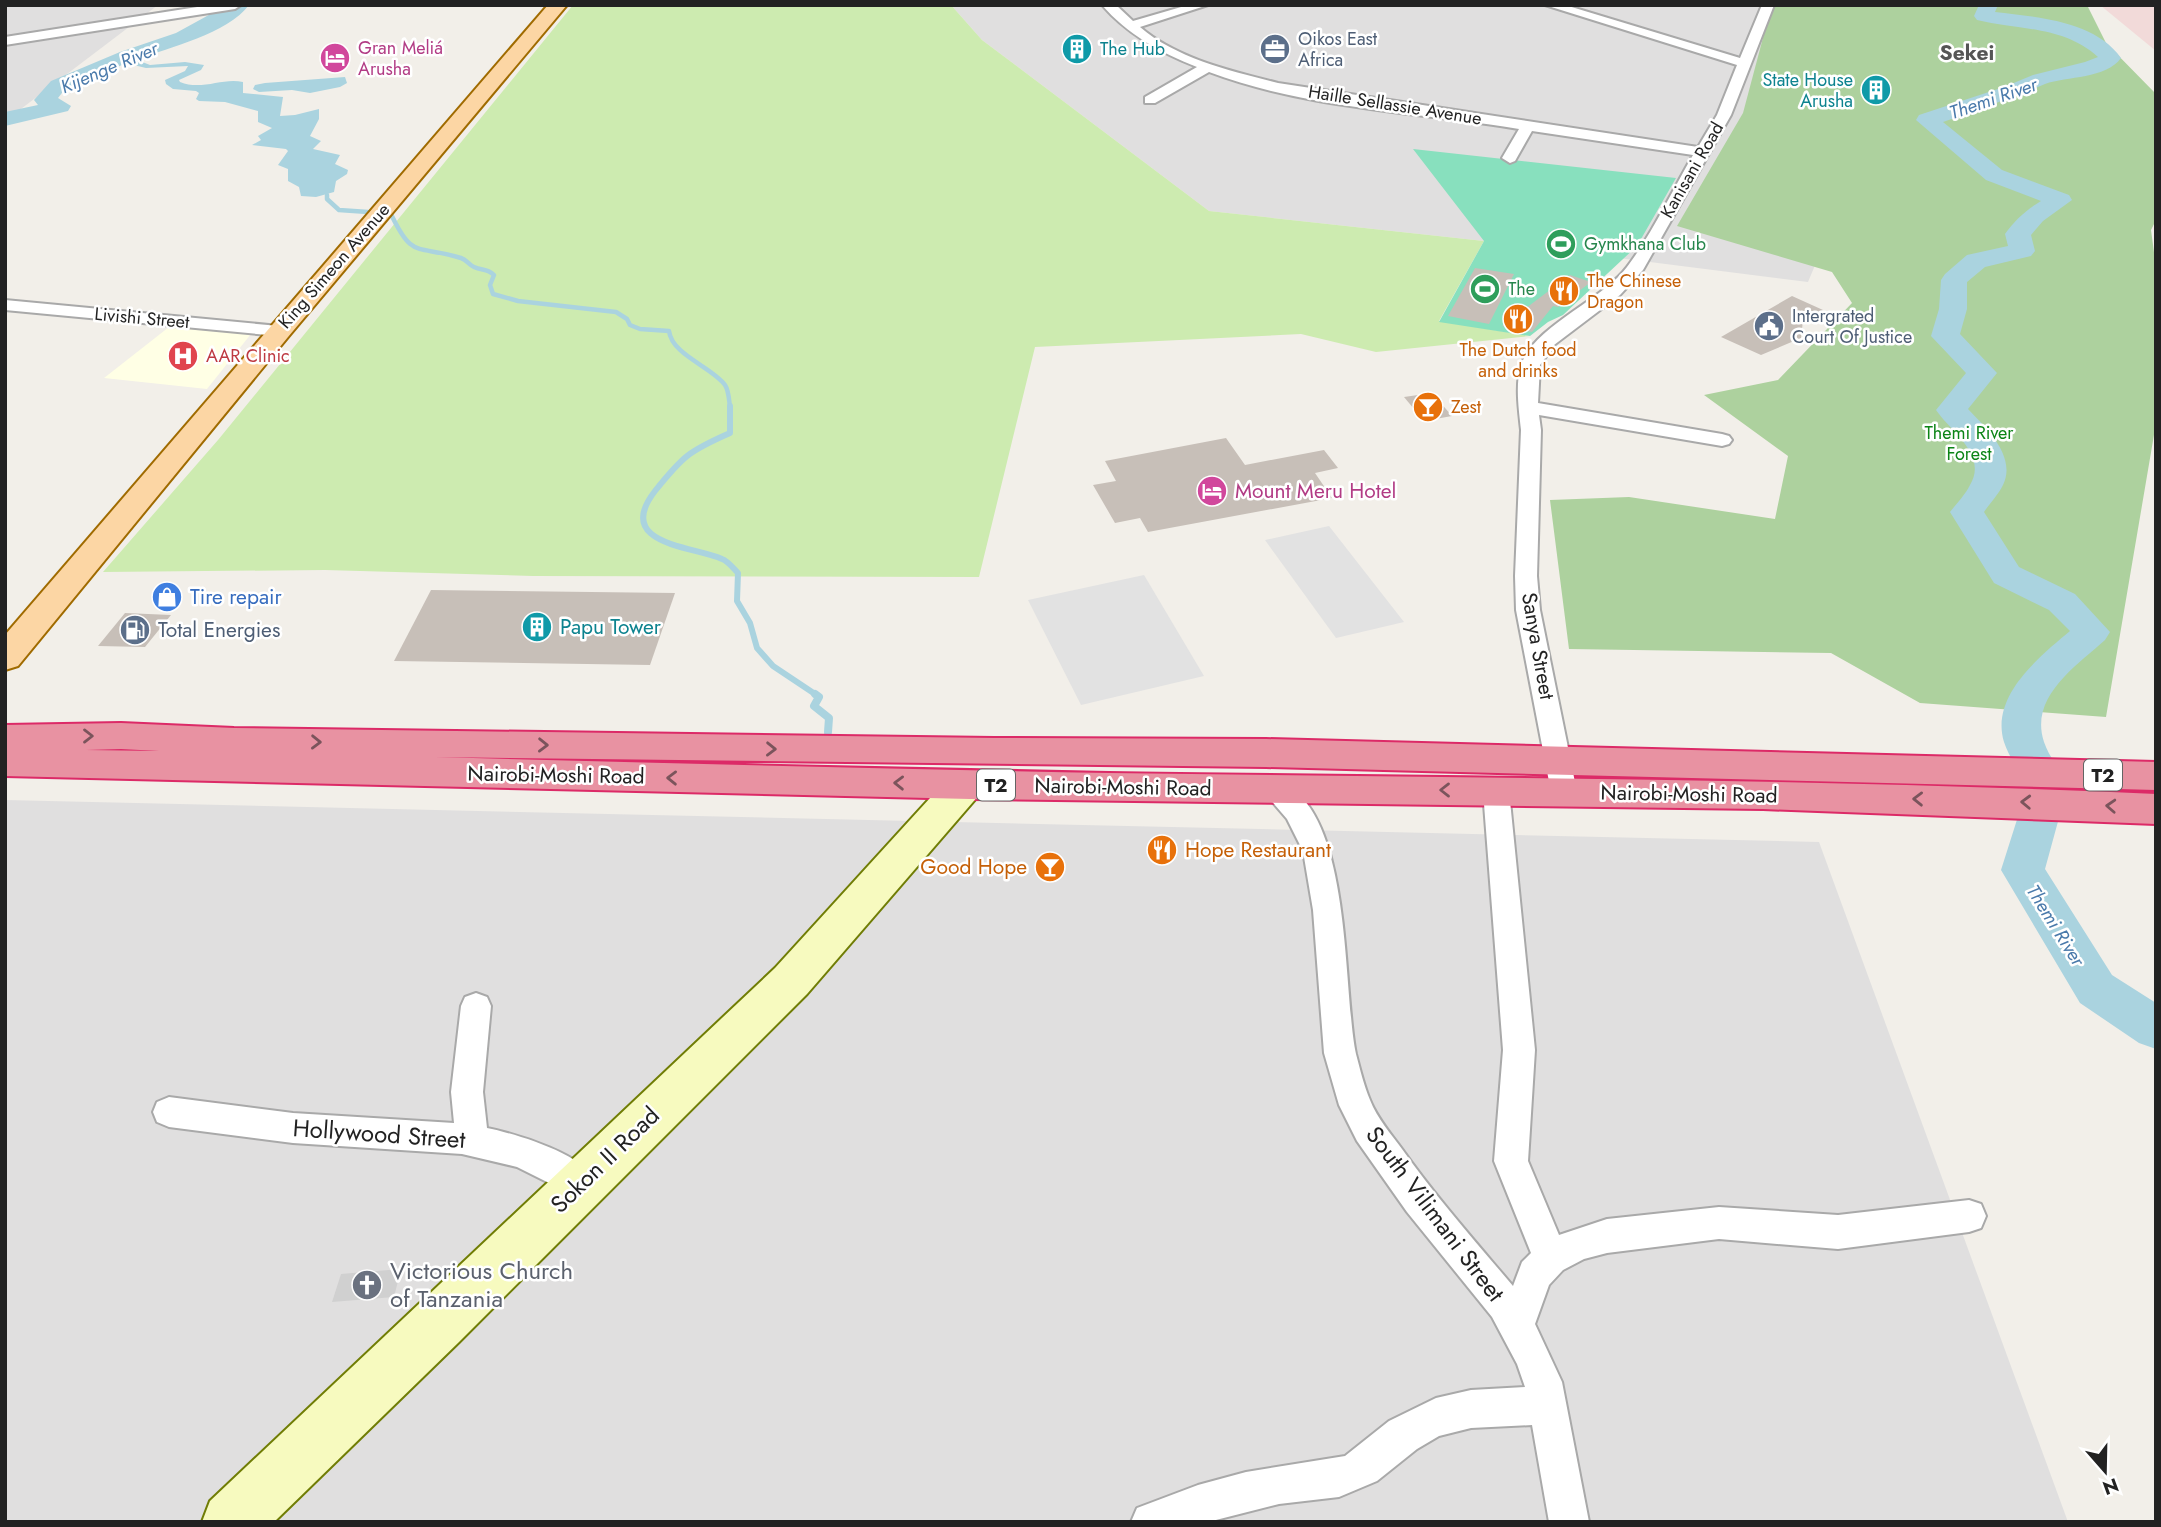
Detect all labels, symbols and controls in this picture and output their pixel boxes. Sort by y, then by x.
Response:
place label: Oikos East Africa [1298,26,1378,73]
building icon: The Hub [1060,32,1094,66]
office icon: Oikos East Africa [1258,32,1292,66]
water label: Kijenge River [56,34,164,100]
place label: Gran Meliá Arusha [358,35,443,82]
place label: The Hub [1100,36,1165,62]
district label: Sekei [1940,38,1994,68]
hotel icon: Gran Meliá Arusha [318,41,352,75]
place label: State House Arusha [1762,67,1853,114]
water label: Themi River [1946,70,2042,126]
building icon: State House Arusha [1859,73,1893,107]
street label: Haille Sellassie Avenue [1306,78,1484,132]
street label: Kanisani Road [1654,117,1730,223]
street label: King Simeon Avenue [272,198,396,334]
sports icon: Gymkhana Club [1544,227,1578,261]
place label: Gymkhana Club [1584,231,1706,257]
place label: The Chinese Dragon [1587,268,1681,315]
sports icon: The [1468,272,1502,306]
restaurant icon: The Chinese Dragon [1547,274,1581,308]
place label: The [1508,276,1535,302]
street label: Livishi Street [93,301,191,335]
restaurant icon: The Dutch food and drinks [1501,302,1535,336]
place label: Intergrated Court Of Justice [1792,303,1912,350]
public building icon: Intergrated Court Of Justice [1752,309,1786,343]
place label: The Dutch food and drinks [1459,337,1577,384]
hospital icon: AAR Clinic [166,339,200,373]
place label: AAR Clinic [206,343,290,369]
bar icon: Zest [1411,390,1445,424]
place label: Zest [1451,394,1482,420]
park label: Themi River Forest [1924,420,2014,467]
hotel icon: Mount Meru Hotel [1195,474,1229,508]
place label: Mount Meru Hotel [1235,476,1396,506]
shop icon: Tire repair [150,580,184,614]
place label: Tire repair [190,582,282,612]
street label: Sanya Street [1514,590,1562,702]
building icon: Papu Tower [520,610,554,644]
place label: Papu Tower [560,612,662,642]
fuel station icon: Total Energies [118,613,152,647]
place label: Total Energies [158,615,280,645]
one-way arrow [84,728,94,744]
one-way arrow [311,734,322,750]
one-way arrow [538,738,549,753]
one-way arrow [766,741,776,757]
street label: Nairobi-Moshi Road [467,758,645,792]
road number: T2 [2084,760,2122,790]
one-way arrow [666,770,677,785]
road number: T2 [977,770,1015,800]
street label: Nairobi-Moshi Road [1034,770,1212,804]
one-way arrow [894,775,904,791]
street label: Nairobi-Moshi Road [1600,777,1778,811]
one-way arrow [1440,782,1450,798]
one-way arrow [1912,791,1922,807]
one-way arrow [2020,795,2031,810]
one-way arrow [2105,799,2116,814]
restaurant icon: Hope Restaurant [1145,833,1179,867]
place label: Hope Restaurant [1185,835,1331,865]
bar icon: Good Hope [1033,850,1067,884]
place label: Good Hope [920,852,1027,882]
water label: Themi River [2020,879,2092,973]
street label: Sokon II Road [542,1098,667,1221]
street label: Hollywood Street [292,1110,467,1157]
street label: South Vilimani Street [1358,1119,1513,1309]
place label: Victorious Church of Tanzania [390,1253,573,1316]
church icon: Victorious Church of Tanzania [350,1268,384,1302]
north arrow [2070,1436,2140,1506]
text: N [2099,1471,2122,1502]

